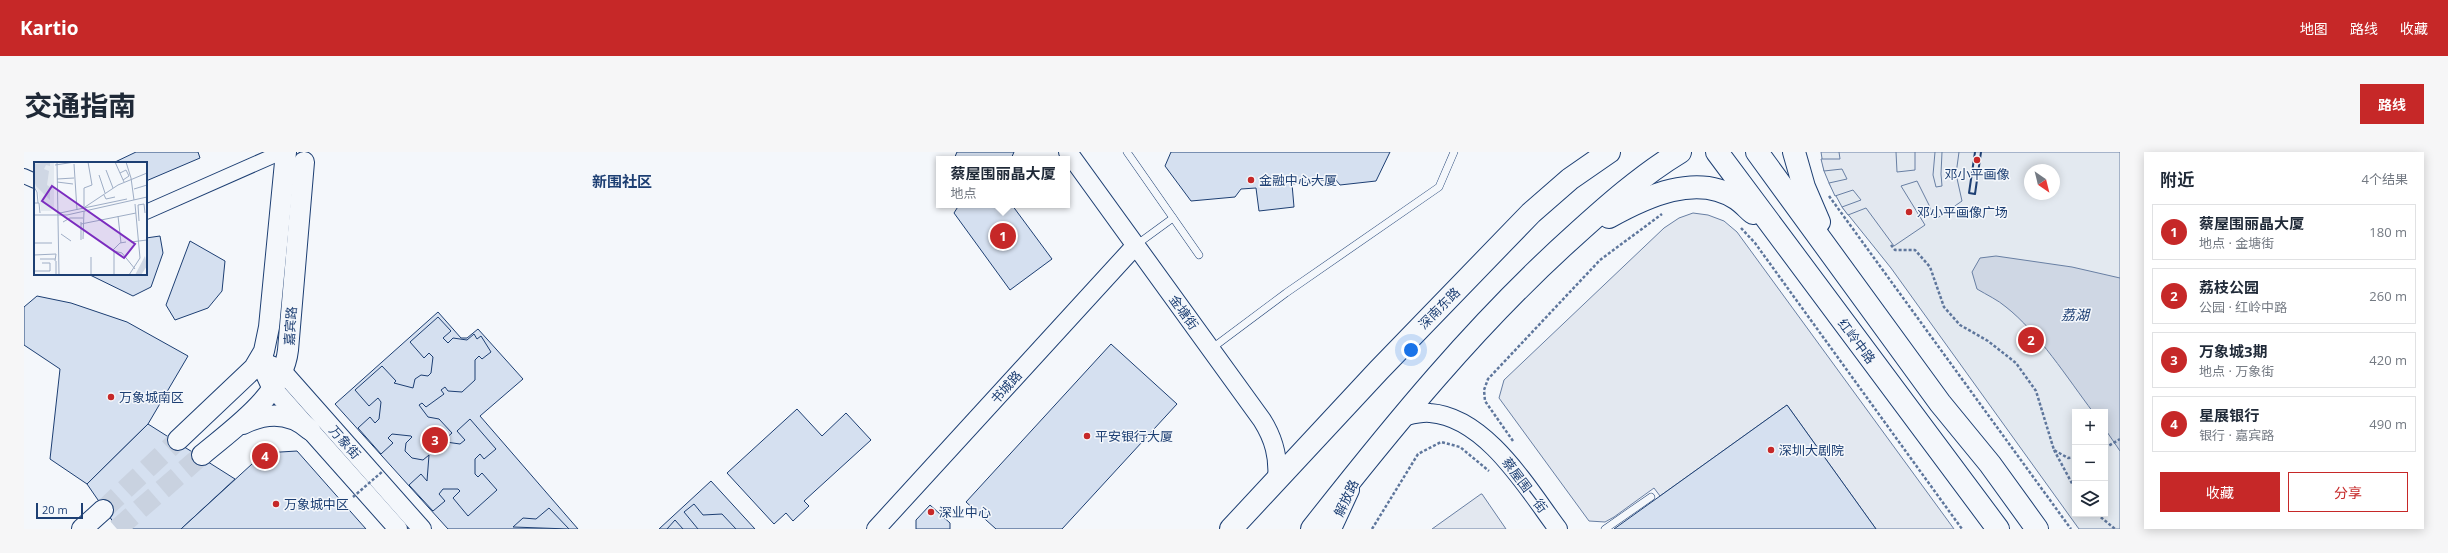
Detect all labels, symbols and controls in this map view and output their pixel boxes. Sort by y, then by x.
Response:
text: Kartio [20,15,79,41]
text: 地图 [2300,19,2328,38]
text: 路线 [2350,19,2378,38]
text: 收藏 [2400,19,2428,38]
button: 路线 [2360,84,2424,124]
text: 交通指南 [24,86,136,124]
marker: 邓小平画像 [1972,155,1982,165]
popup [936,156,1070,208]
inset map [34,162,147,275]
text: 蔡屋围丽晶大厦 [950,163,1056,183]
north arrow [2024,164,2060,200]
place label: 邓小平画像 [1944,165,2010,183]
text: 附近 [2160,168,2194,191]
text: 4个结果 [2362,170,2408,188]
district label: 新围社区 [592,171,652,191]
place label: 金融中心大厦 [1259,171,1337,189]
marker: 金融中心大厦 [1246,175,1256,185]
text: 地点 [950,184,977,202]
place label: 邓小平画像广场 [1917,203,2008,221]
marker: 邓小平画像广场 [1904,207,1914,217]
text: 蔡屋围丽晶大厦 [2199,213,2304,233]
pin: 1 [990,221,1016,251]
text: 1 [2170,223,2178,241]
text: 180 m [2369,223,2407,241]
text: 地点 · 金塘街 [2199,234,2274,252]
text: 荔枝公园 [2199,277,2259,297]
street label: 深南东路 [1414,283,1464,333]
text: 2 [2170,287,2178,305]
text: 260 m [2369,287,2407,305]
street label: 金塘街 [1165,291,1203,333]
text: 公园 · 红岭中路 [2199,298,2287,316]
water label: 荔湖 [2061,305,2091,324]
street label: 嘉宾路 [280,306,300,346]
street label: 红岭中路 [1834,315,1880,367]
pin: 2 [2018,325,2044,355]
your location [1401,340,1421,360]
text: 万象城3期 [2199,341,2268,361]
text: 3 [2170,351,2178,369]
text: 420 m [2369,351,2407,369]
text: 地点 · 万象街 [2199,362,2274,380]
street label: 书城路 [986,366,1026,408]
place label: 万象城南区 [119,388,184,406]
marker: 万象城南区 [106,392,116,402]
text: 星展银行 [2199,405,2259,425]
map controls [2072,409,2108,517]
button: + [2072,409,2108,445]
text: 4 [2170,415,2178,433]
text: 490 m [2369,415,2407,433]
street label: 万象街 [325,421,365,463]
pin: 3 [422,425,448,455]
text: 银行 · 嘉宾路 [2199,426,2274,444]
place label: 平安银行大厦 [1095,427,1173,445]
marker: 平安银行大厦 [1082,431,1092,441]
pin: 4 [252,441,278,471]
place label: 深圳大剧院 [1779,441,1844,459]
marker: 深圳大剧院 [1766,445,1776,455]
button: − [2072,445,2108,481]
street label: 蔡屋围一街 [1498,454,1552,516]
button: 收藏 [2160,472,2280,512]
button: 分享 [2288,472,2408,512]
street label: 解放路 [1330,477,1362,519]
button: layers [2072,481,2108,517]
place label: 万象城中区 [284,495,349,513]
marker: 万象城中区 [271,499,281,509]
scale bar [36,501,83,520]
text: 20 m [42,502,68,517]
place label: 深业中心 [939,503,991,521]
marker: 深业中心 [926,507,936,517]

